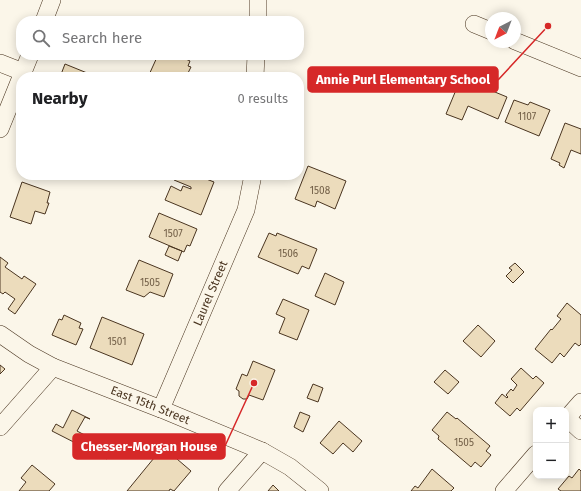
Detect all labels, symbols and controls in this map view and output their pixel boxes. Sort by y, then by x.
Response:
north arrow [485,12,521,48]
search box [16,16,304,60]
icon: search [30,27,52,49]
text: Search here [62,29,142,47]
callout: Annie Purl Elementary School [308,67,498,92]
text: Annie Purl Elementary School [315,72,490,87]
text: Nearby [32,88,87,109]
text: 0 results [237,91,288,106]
house number: 1107 [518,111,537,123]
house number: 1508 [310,185,331,197]
house number: 1507 [163,228,183,240]
house number: 1506 [278,248,298,260]
street label: Laurel Street [190,258,231,328]
house number: 1505 [140,277,160,289]
house number: 1501 [108,336,127,348]
street label: East 15th Street [109,383,193,427]
map controls [533,407,569,479]
button: + [533,407,569,443]
callout: Chesser-Morgan House [73,434,225,459]
house number: 1505 [454,437,474,449]
text: Chesser-Morgan House [81,439,217,454]
button: − [533,443,569,479]

